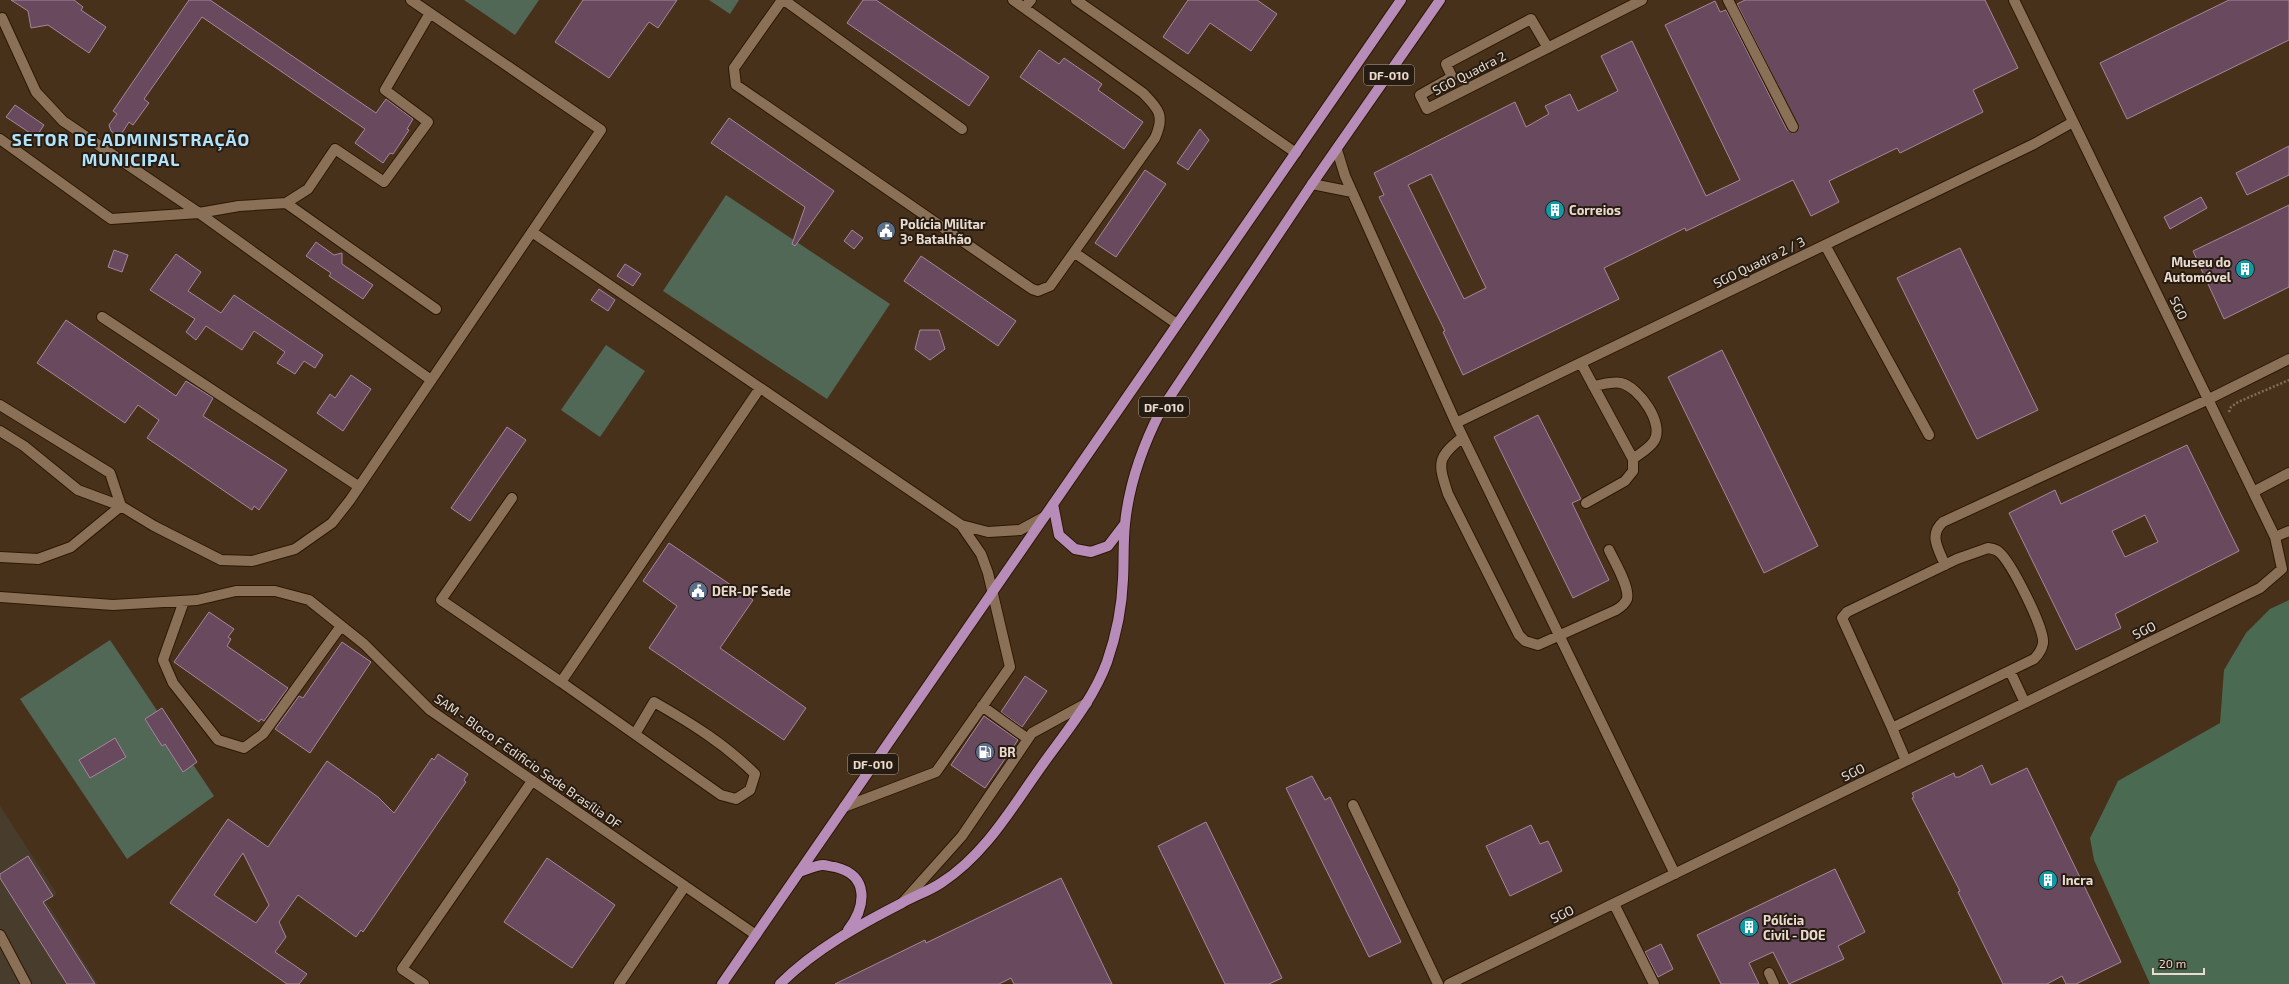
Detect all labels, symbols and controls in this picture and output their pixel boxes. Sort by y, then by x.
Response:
street label: SGO Quadra 2 [1430,48,1508,98]
road number: DF-010 [1364,65,1414,85]
district label: SETOR DE ADMINISTRAÇÃO MUNICIPAL [12,129,250,169]
building icon: Correios [1544,199,1566,221]
place label: Correios [1569,202,1621,218]
place label: Polícia Militar 3º Batalhão [900,216,986,247]
public building icon: Polícia Militar 3º Batalhão [875,220,897,242]
street label: SGO Quadra 2 / 3 [1711,233,1807,291]
place label: Museu do Automóvel [2164,254,2232,285]
building icon: Museu do Automóvel [2234,258,2256,280]
street label: SGO [2167,294,2191,322]
road number: DF-010 [1139,397,1189,417]
public building icon: DER-DF Sede [687,580,709,602]
place label: DER-DF Sede [712,583,791,599]
street label: SGO [2130,618,2158,642]
street label: SAM - Bloco F Edificio Sede Brasília DF [432,690,624,832]
fuel station icon: BR [974,741,996,763]
place label: BR [999,744,1016,760]
road number: DF-010 [848,754,898,774]
street label: SGO [1839,760,1867,784]
building icon: Incra [2037,869,2059,891]
place label: Incra [2062,872,2093,888]
street label: SGO [1548,902,1576,926]
place label: Pólícia Civil - DOE [1763,912,1826,943]
building icon: Pólícia Civil - DOE [1738,916,1760,938]
scale bar [2153,950,2204,976]
text: 20 m [2159,956,2186,970]

